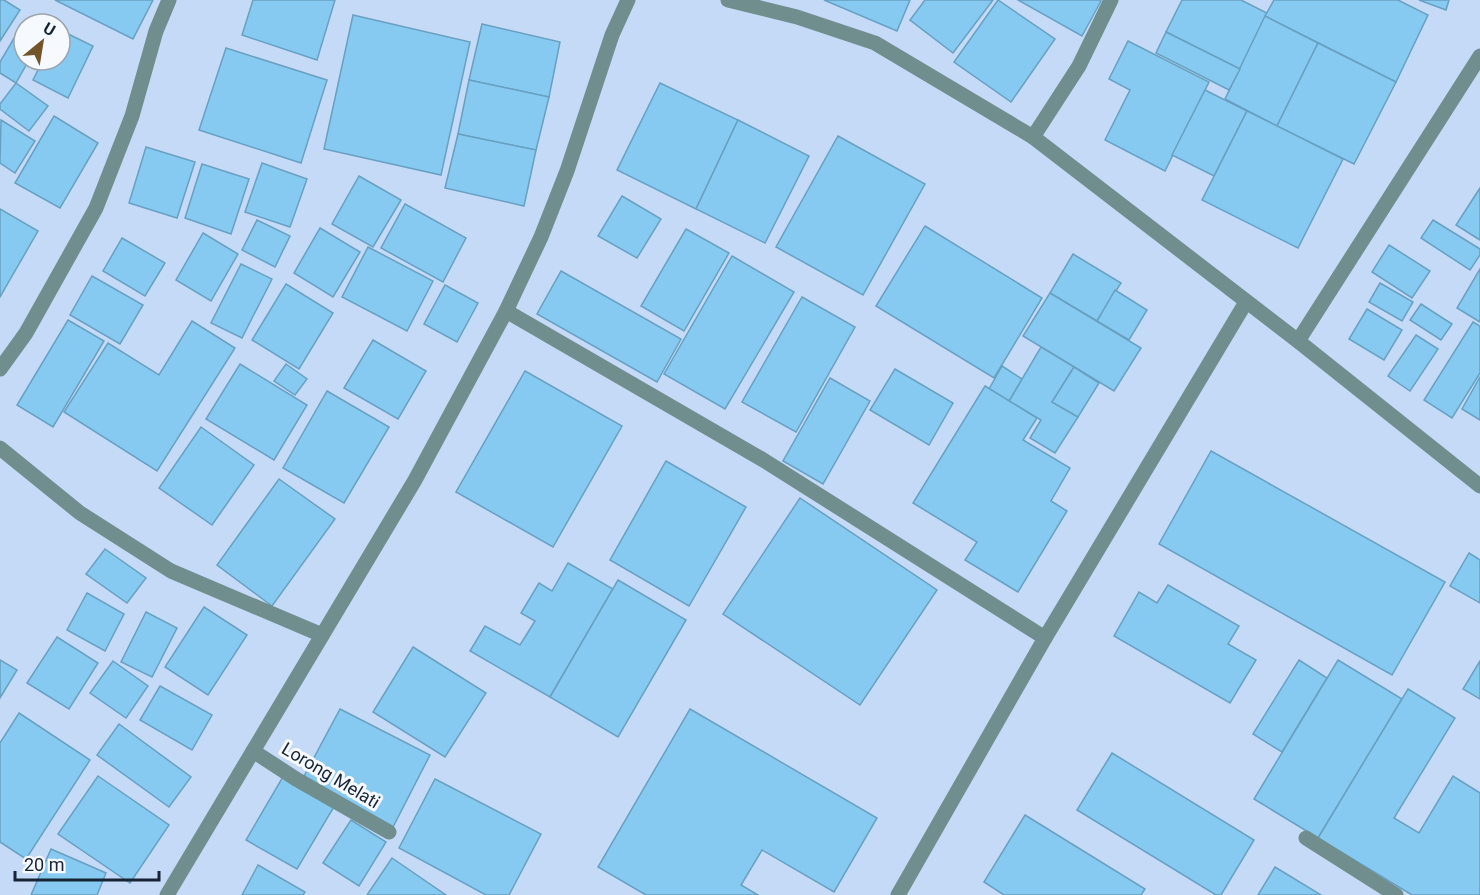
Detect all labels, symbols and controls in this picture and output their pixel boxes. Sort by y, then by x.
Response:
north arrow [12,12,72,72]
text: U [40,19,59,40]
street label: Lorong Melati [278,738,384,812]
scale bar [15,844,159,882]
text: 20 m [24,854,64,875]

